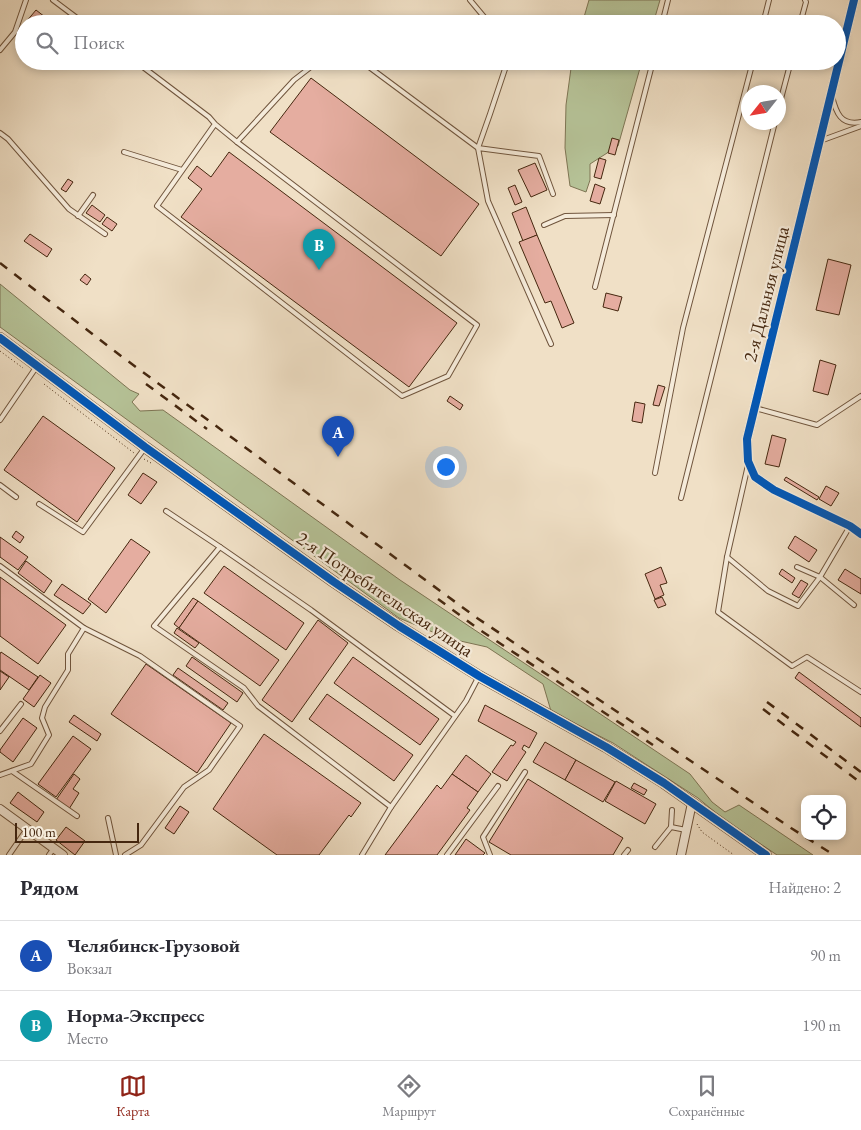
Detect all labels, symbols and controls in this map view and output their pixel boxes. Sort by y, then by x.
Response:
search box [15,15,846,70]
icon: search [33,29,61,57]
text: Поиск [73,30,125,55]
north arrow [741,85,786,130]
street label: 2-я Дальняя улица [737,223,795,365]
pin: B [303,229,335,270]
pin: A [322,416,354,457]
your location [433,454,459,480]
street label: 2-я Потребительская улица [292,525,479,663]
map controls [801,795,846,840]
button: locate [801,795,846,840]
scale bar [15,820,139,843]
text: 100 m [22,823,56,841]
text: Рядом [20,874,79,901]
text: Найдено: 2 [769,877,841,898]
text: Челябинск-Грузовой [67,933,240,958]
text: A [30,945,42,966]
text: 90 m [810,945,841,966]
text: Вокзал [67,958,112,979]
text: Норма-Экспресс [67,1003,205,1028]
text: B [31,1015,41,1036]
text: 190 m [802,1015,841,1036]
text: Место [67,1028,108,1049]
tab: Карта [116,1072,150,1120]
tab: Маршрут [382,1072,436,1120]
tab: Сохранённые [668,1072,745,1120]

